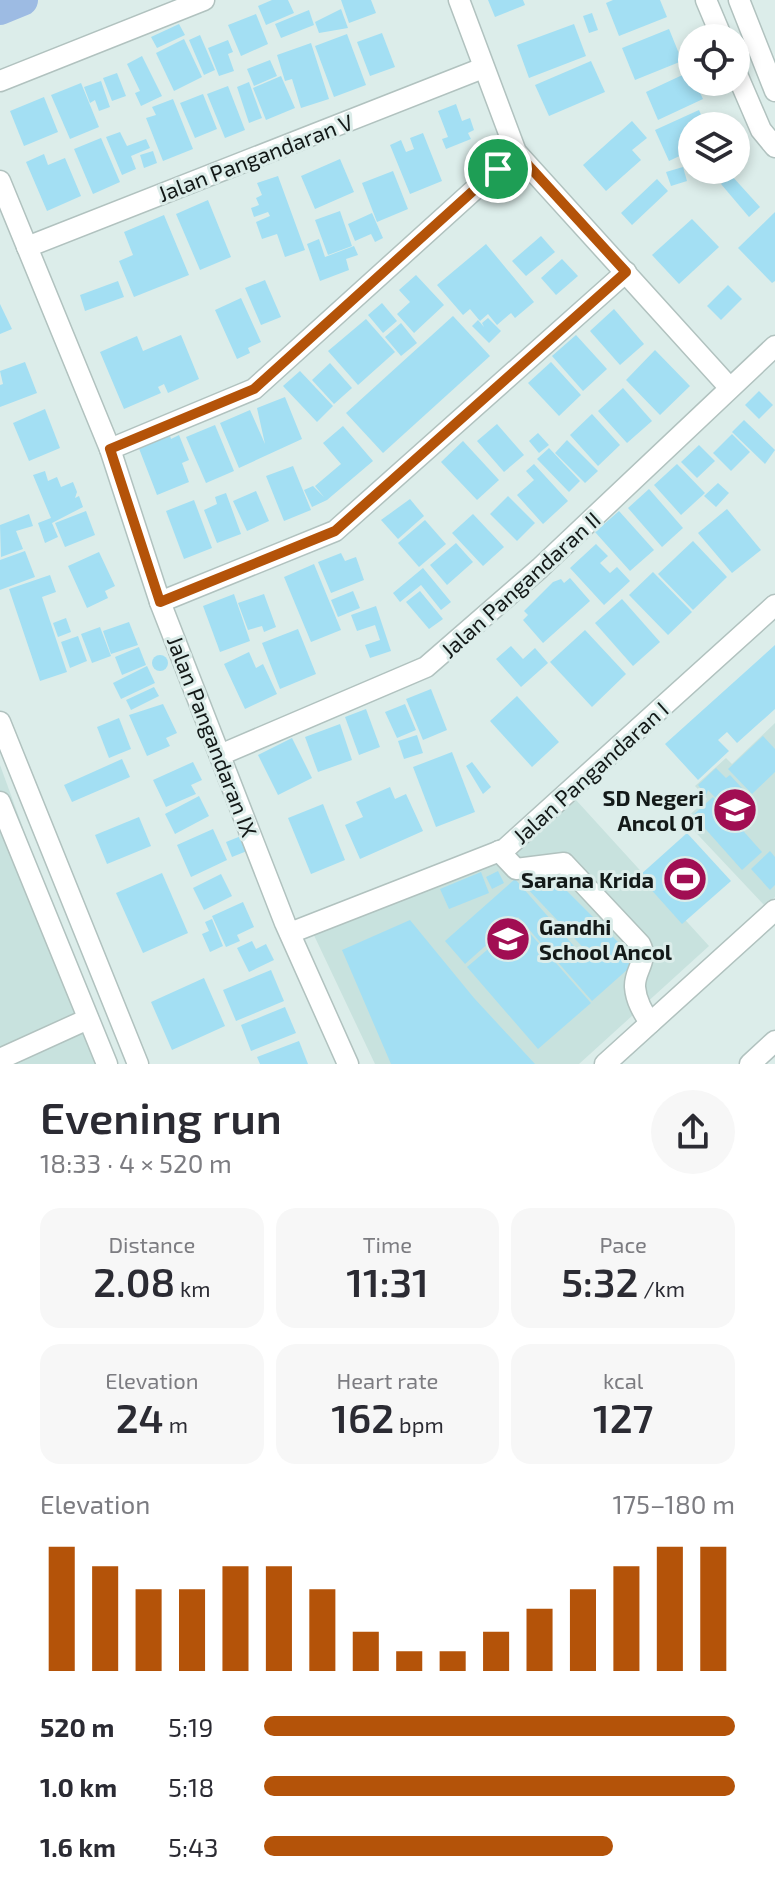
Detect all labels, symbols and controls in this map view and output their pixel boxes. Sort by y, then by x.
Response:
map controls [678,24,750,184]
button: locate [678,24,750,96]
street label: Jalan Pangandaran V [154,108,357,206]
button: layers [678,112,750,184]
pin [464,135,532,203]
icon: arrive [476,147,520,191]
street label: Jalan Pangandaran II [435,506,605,662]
street label: Jalan Pangandaran IX [163,632,263,840]
street label: Jalan Pangandaran I [507,696,673,848]
place label: SD Negeri Ancol 01 [603,784,704,835]
school or university icon: SD Negeri Ancol 01 [711,786,759,834]
sports icon: Sarana Krida [661,855,709,903]
place label: Sarana Krida [521,866,654,892]
place label: Gandhi School Ancol [539,913,673,964]
school or university icon: Gandhi School Ancol [484,915,532,963]
text: Evening run [40,1090,282,1143]
button: share [651,1090,735,1174]
text: 18:33 · 4 × 520 m [40,1147,232,1178]
text: Distance [108,1231,195,1257]
text: Time [363,1231,412,1257]
text: Pace [599,1231,647,1257]
text: 2.08 [93,1257,175,1305]
text: 11:31 [346,1257,429,1305]
text: 5:32 [561,1257,638,1305]
text: km [175,1275,210,1301]
text: /km [638,1275,685,1301]
text: Elevation [105,1367,199,1393]
text: Heart rate [337,1367,438,1393]
text: kcal [603,1367,643,1393]
text: 24 [116,1393,164,1441]
text: 162 [331,1393,394,1441]
text: 127 [593,1393,653,1441]
text: m [164,1411,188,1437]
text: bpm [394,1411,444,1437]
text: Elevation [40,1488,150,1519]
text: 175–180 m [612,1488,735,1519]
text: 520 m [40,1711,114,1742]
text: 5:19 [168,1711,213,1742]
text: 1.0 km [40,1771,117,1802]
text: 5:18 [168,1771,214,1802]
text: 1.6 km [40,1831,116,1862]
text: 5:43 [168,1831,219,1862]

